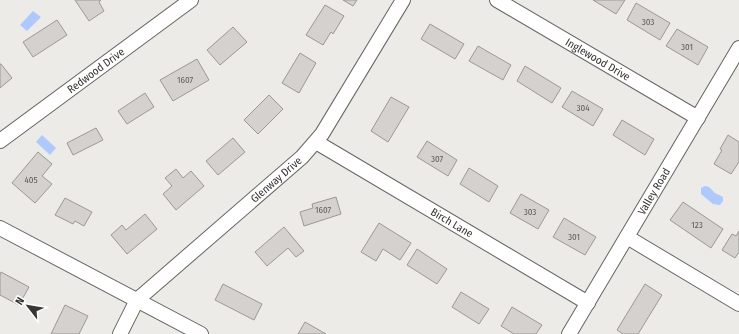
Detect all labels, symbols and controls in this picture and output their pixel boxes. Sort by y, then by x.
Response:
house number: 303 [642,17,654,27]
street label: Inglewood Drive [563,36,632,84]
house number: 301 [681,42,693,52]
street label: Redwood Drive [65,45,127,96]
house number: 1607 [177,75,193,85]
house number: 304 [576,103,590,113]
street label: Glenway Drive [248,154,305,206]
house number: 307 [431,154,443,164]
street label: Valley Road [635,166,673,217]
house number: 405 [24,175,38,185]
house number: 1607 [315,205,331,215]
street label: Birch Lane [428,205,475,240]
house number: 303 [524,207,536,217]
house number: 123 [691,220,703,230]
house number: 301 [568,232,580,242]
north arrow [8,286,48,326]
text: N [13,295,27,307]

